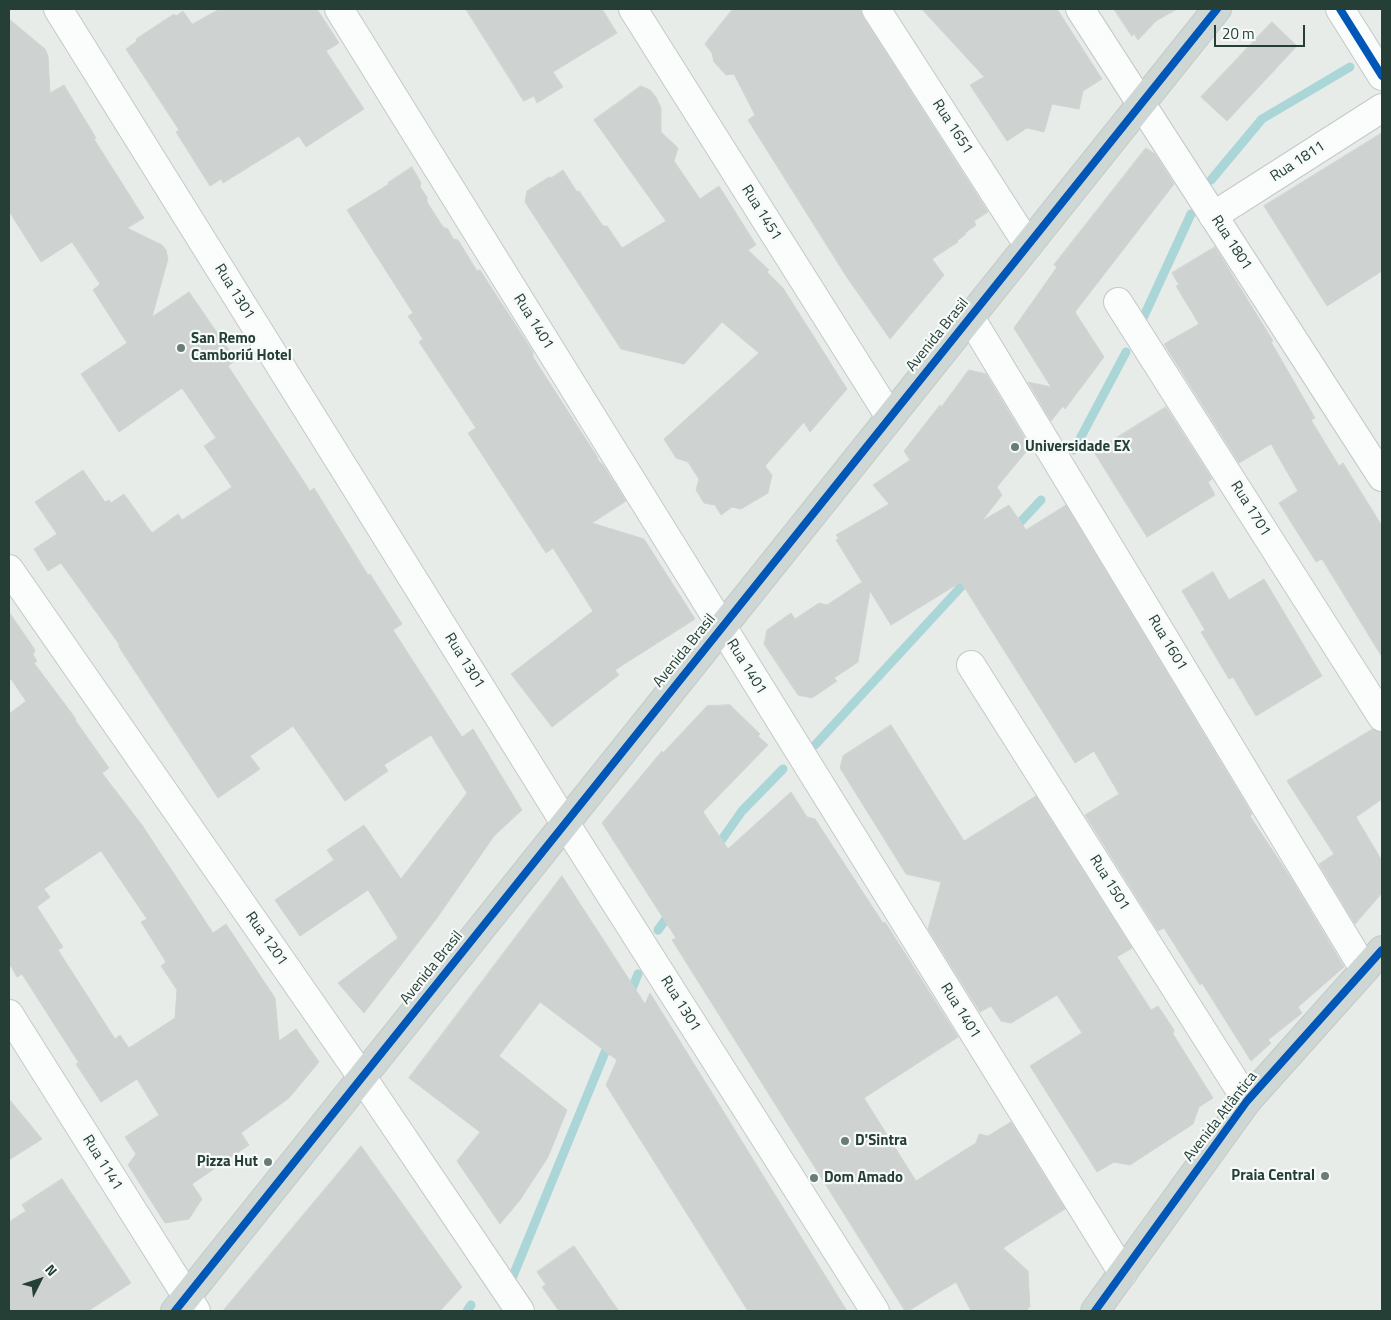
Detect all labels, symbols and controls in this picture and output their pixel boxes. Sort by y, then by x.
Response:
scale bar [1216,15,1307,47]
text: 20 m [1222,22,1255,45]
street label: Rua 1651 [928,96,976,158]
street label: Rua 1811 [1267,138,1329,186]
street label: Rua 1451 [737,182,785,244]
street label: Rua 1801 [1207,212,1255,274]
street label: Rua 1301 [210,261,258,323]
street label: Rua 1401 [509,291,557,353]
street label: Avenida Brasil [903,295,973,375]
place label: San Remo Camboriú Hotel [191,330,292,365]
marker: San Remo Camboriú Hotel [175,342,187,354]
place label: Universidade EX [1025,438,1130,456]
marker: Universidade EX [1009,441,1021,453]
street label: Rua 1701 [1226,478,1274,540]
street label: Avenida Brasil [650,611,720,691]
street label: Rua 1601 [1143,612,1191,674]
street label: Rua 1301 [440,630,488,692]
street label: Rua 1401 [722,636,770,698]
street label: Rua 1501 [1085,852,1133,914]
street label: Rua 1201 [241,909,291,969]
street label: Avenida Brasil [397,928,467,1008]
street label: Rua 1301 [656,973,704,1035]
street label: Rua 1401 [936,980,984,1042]
street label: Avenida Atlântica [1180,1069,1262,1165]
street label: Rua 1141 [78,1132,126,1194]
place label: D'Sintra [855,1132,907,1150]
marker: D'Sintra [839,1135,851,1147]
place label: Pizza Hut [197,1153,258,1171]
marker: Pizza Hut [262,1156,274,1168]
place label: Praia Central [1231,1167,1315,1185]
place label: Dom Amado [824,1169,903,1187]
marker: Praia Central [1319,1170,1331,1182]
marker: Dom Amado [808,1172,820,1184]
north arrow [15,1255,65,1305]
text: N [41,1259,63,1280]

